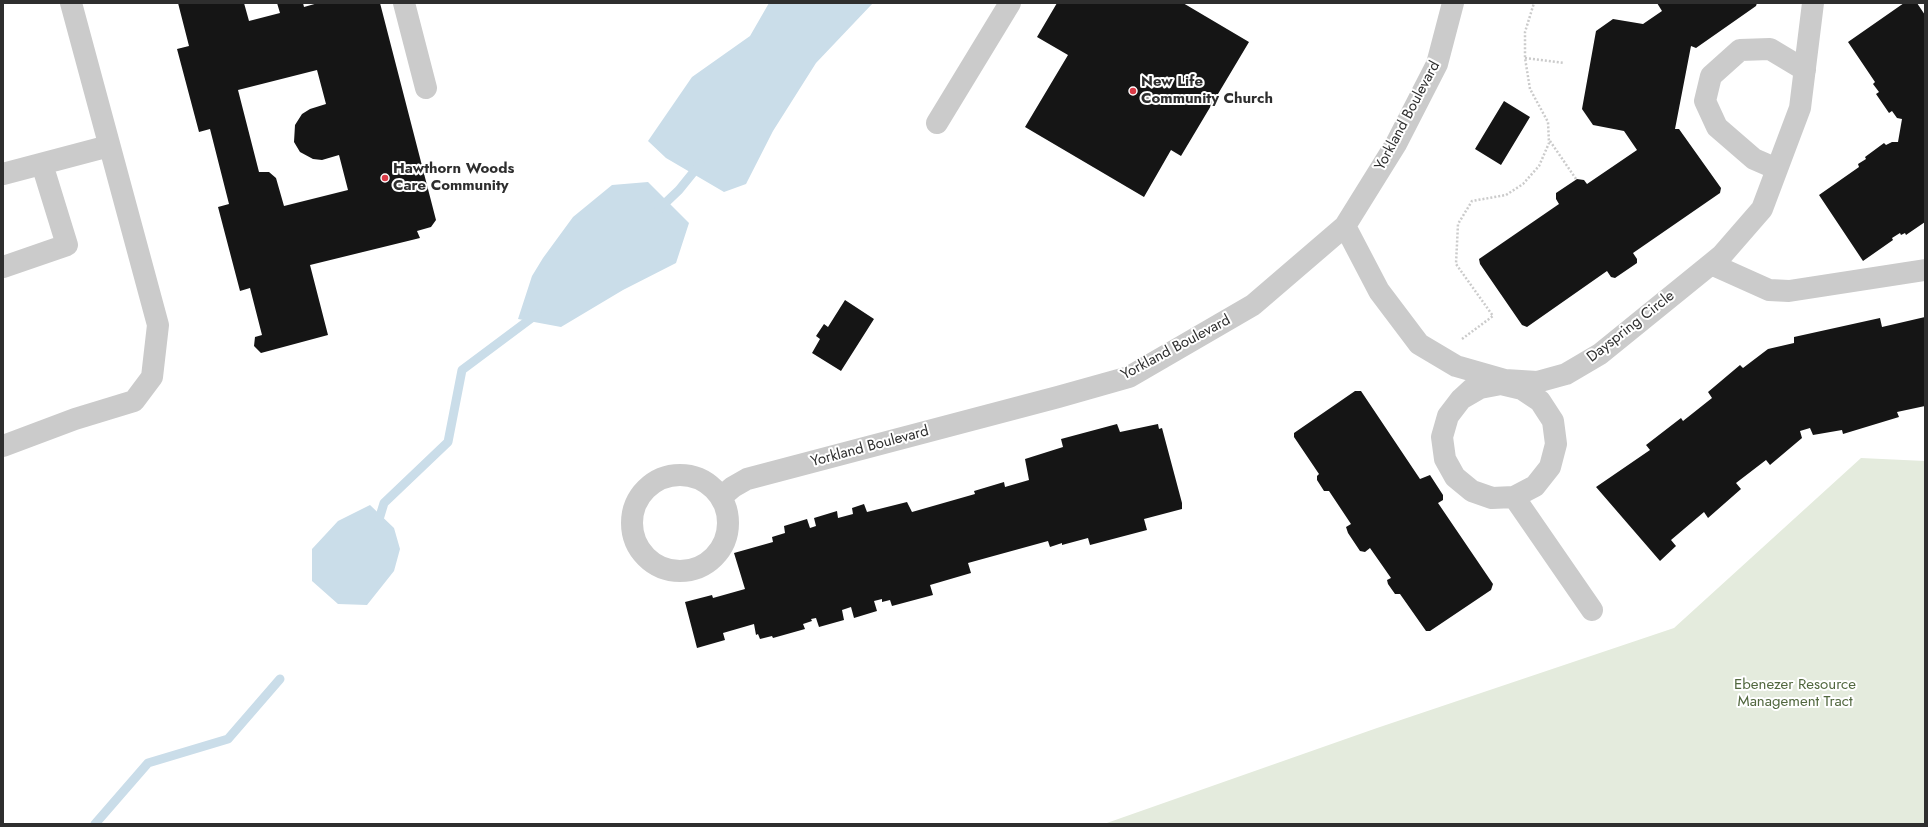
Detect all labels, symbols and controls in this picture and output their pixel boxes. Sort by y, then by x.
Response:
street label: Yorkland Boulevard [1372,58,1444,174]
place label: New Life Community Church [1141,73,1273,108]
marker: New Life Community Church [1128,86,1138,96]
place label: Hawthorn Woods Care Community [393,160,514,195]
marker: Hawthorn Woods Care Community [380,173,390,183]
street label: Dayspring Circle [1584,287,1678,367]
street label: Yorkland Boulevard [1118,312,1234,384]
street label: Yorkland Boulevard [809,423,931,471]
park label: Ebenezer Resource Management Tract [1734,676,1856,711]

